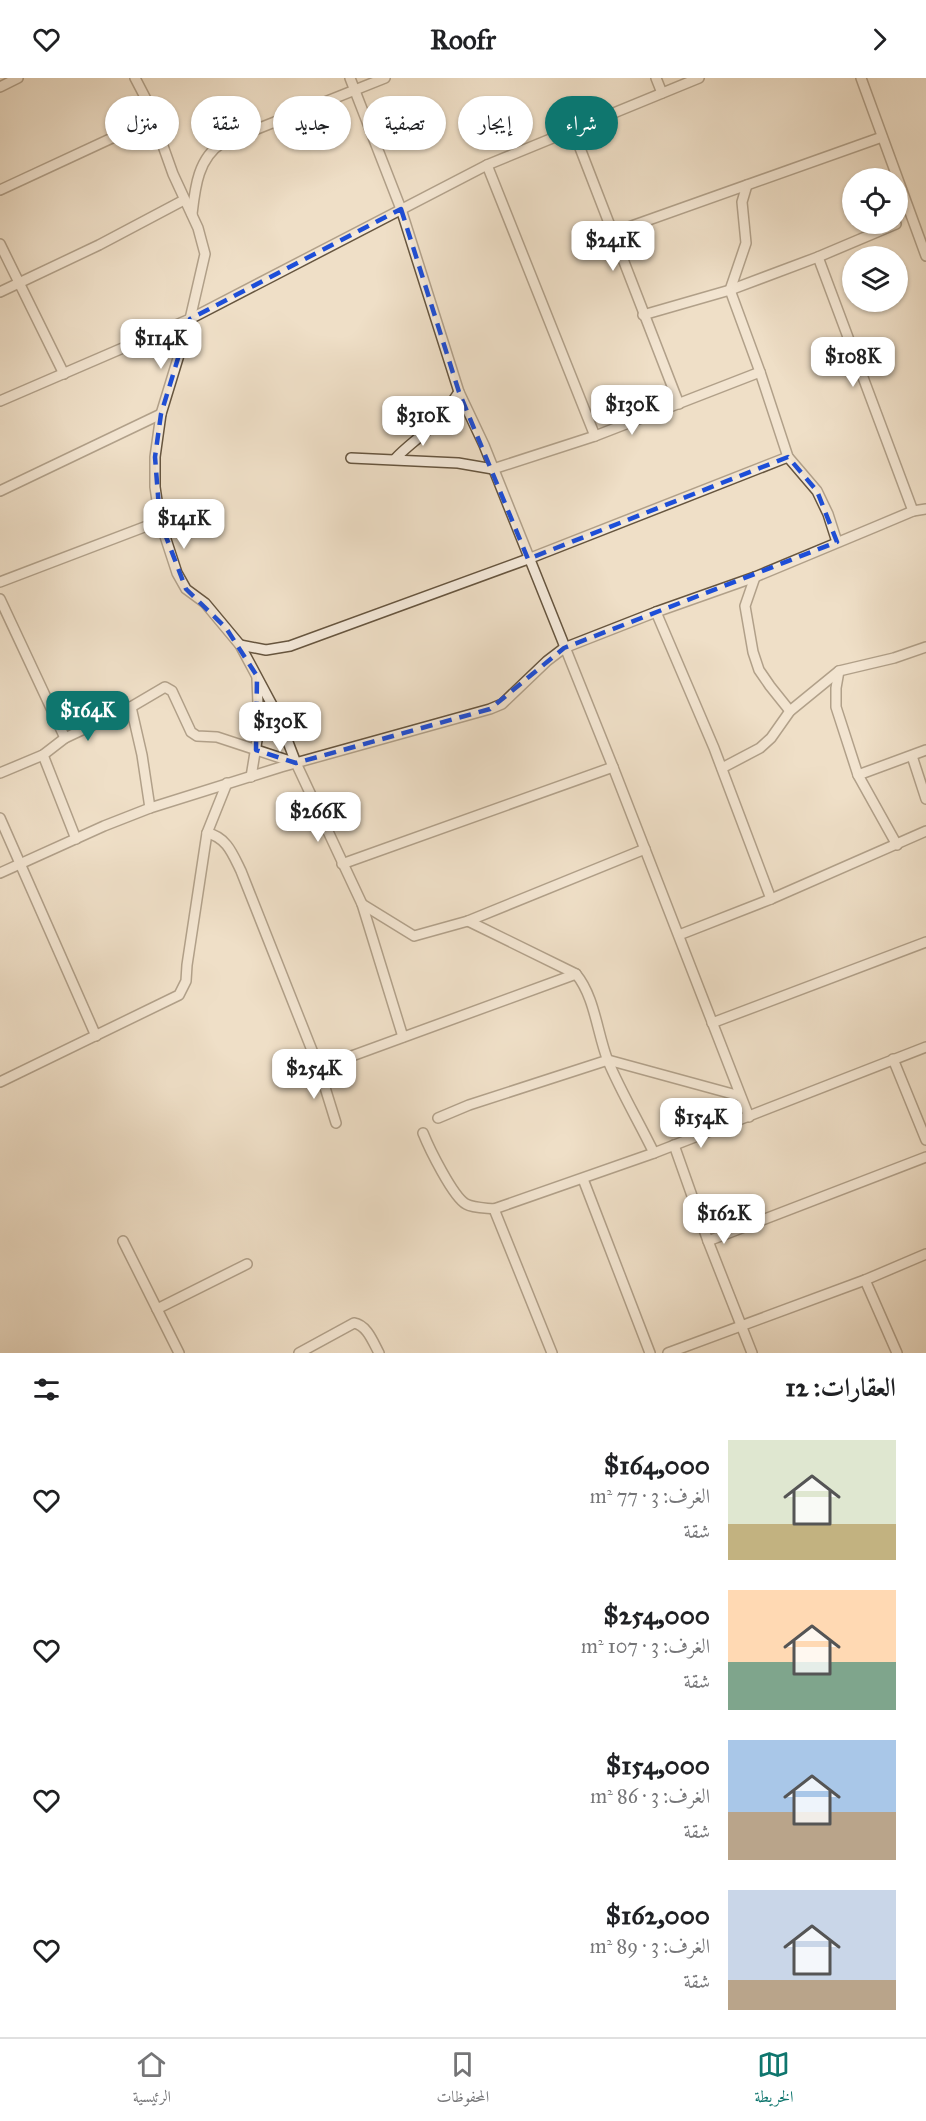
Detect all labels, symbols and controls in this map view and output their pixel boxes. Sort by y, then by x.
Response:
icon: heart [30,23,63,56]
text: Roofr [430,23,496,56]
icon: forward [863,23,896,56]
chip: منزل [105,96,179,150]
chip: شقة [191,96,261,150]
chip: جديد [273,96,351,150]
chip: تصفية [363,96,446,150]
chip: إيجار [458,96,533,150]
chip: شراء [545,96,618,150]
map controls [842,168,908,312]
button: locate [842,168,908,234]
pin: $241K [571,221,655,272]
text: $241K [585,228,641,252]
button: layers [842,246,908,312]
pin: $114K [119,319,203,370]
text: $114K [134,326,188,350]
pin: $108K [811,337,895,388]
text: $108K [825,344,881,368]
pin: $130K [590,385,674,436]
text: $130K [605,392,659,416]
pin: $310K [381,396,465,447]
text: $310K [396,403,450,427]
pin: $141K [142,499,226,550]
text: $141K [157,506,211,530]
pin: $164K [46,691,130,742]
text: $164K [60,698,116,722]
pin: $130K [238,702,322,753]
text: $130K [253,709,307,733]
pin: $266K [276,792,360,843]
text: $266K [290,799,346,823]
pin: $254K [272,1049,356,1100]
text: $254K [286,1056,342,1080]
pin: $154K [659,1098,743,1149]
text: $154K [674,1105,728,1129]
pin: $162K [682,1194,766,1245]
text: $162K [697,1201,751,1225]
text: العقارات: 12 [785,1371,896,1403]
icon: filters [30,1373,63,1406]
text: $164,000 [604,1449,710,1481]
icon: home [776,1464,848,1536]
icon: heart [30,1484,63,1517]
text: الغرف: 3 · 77 m² [590,1484,710,1508]
text: شقة [684,1519,710,1543]
text: $254,000 [603,1599,710,1631]
icon: home [776,1614,848,1686]
icon: heart [30,1634,63,1667]
text: الغرف: 3 · 107 m² [581,1634,710,1658]
text: شقة [684,1669,710,1693]
text: $154,000 [606,1749,710,1781]
icon: home [776,1764,848,1836]
icon: heart [30,1784,63,1817]
text: الغرف: 3 · 86 m² [590,1784,710,1808]
text: شقة [684,1819,710,1843]
text: $162,000 [605,1899,710,1931]
icon: home [776,1914,848,1986]
icon: heart [30,1934,63,1967]
text: الغرف: 3 · 89 m² [590,1934,710,1958]
text: شقة [684,1969,710,1993]
tab: الرئيسية [133,2048,171,2112]
tab: المحفوظات [436,2048,489,2112]
tab: الخريطة [754,2048,793,2112]

